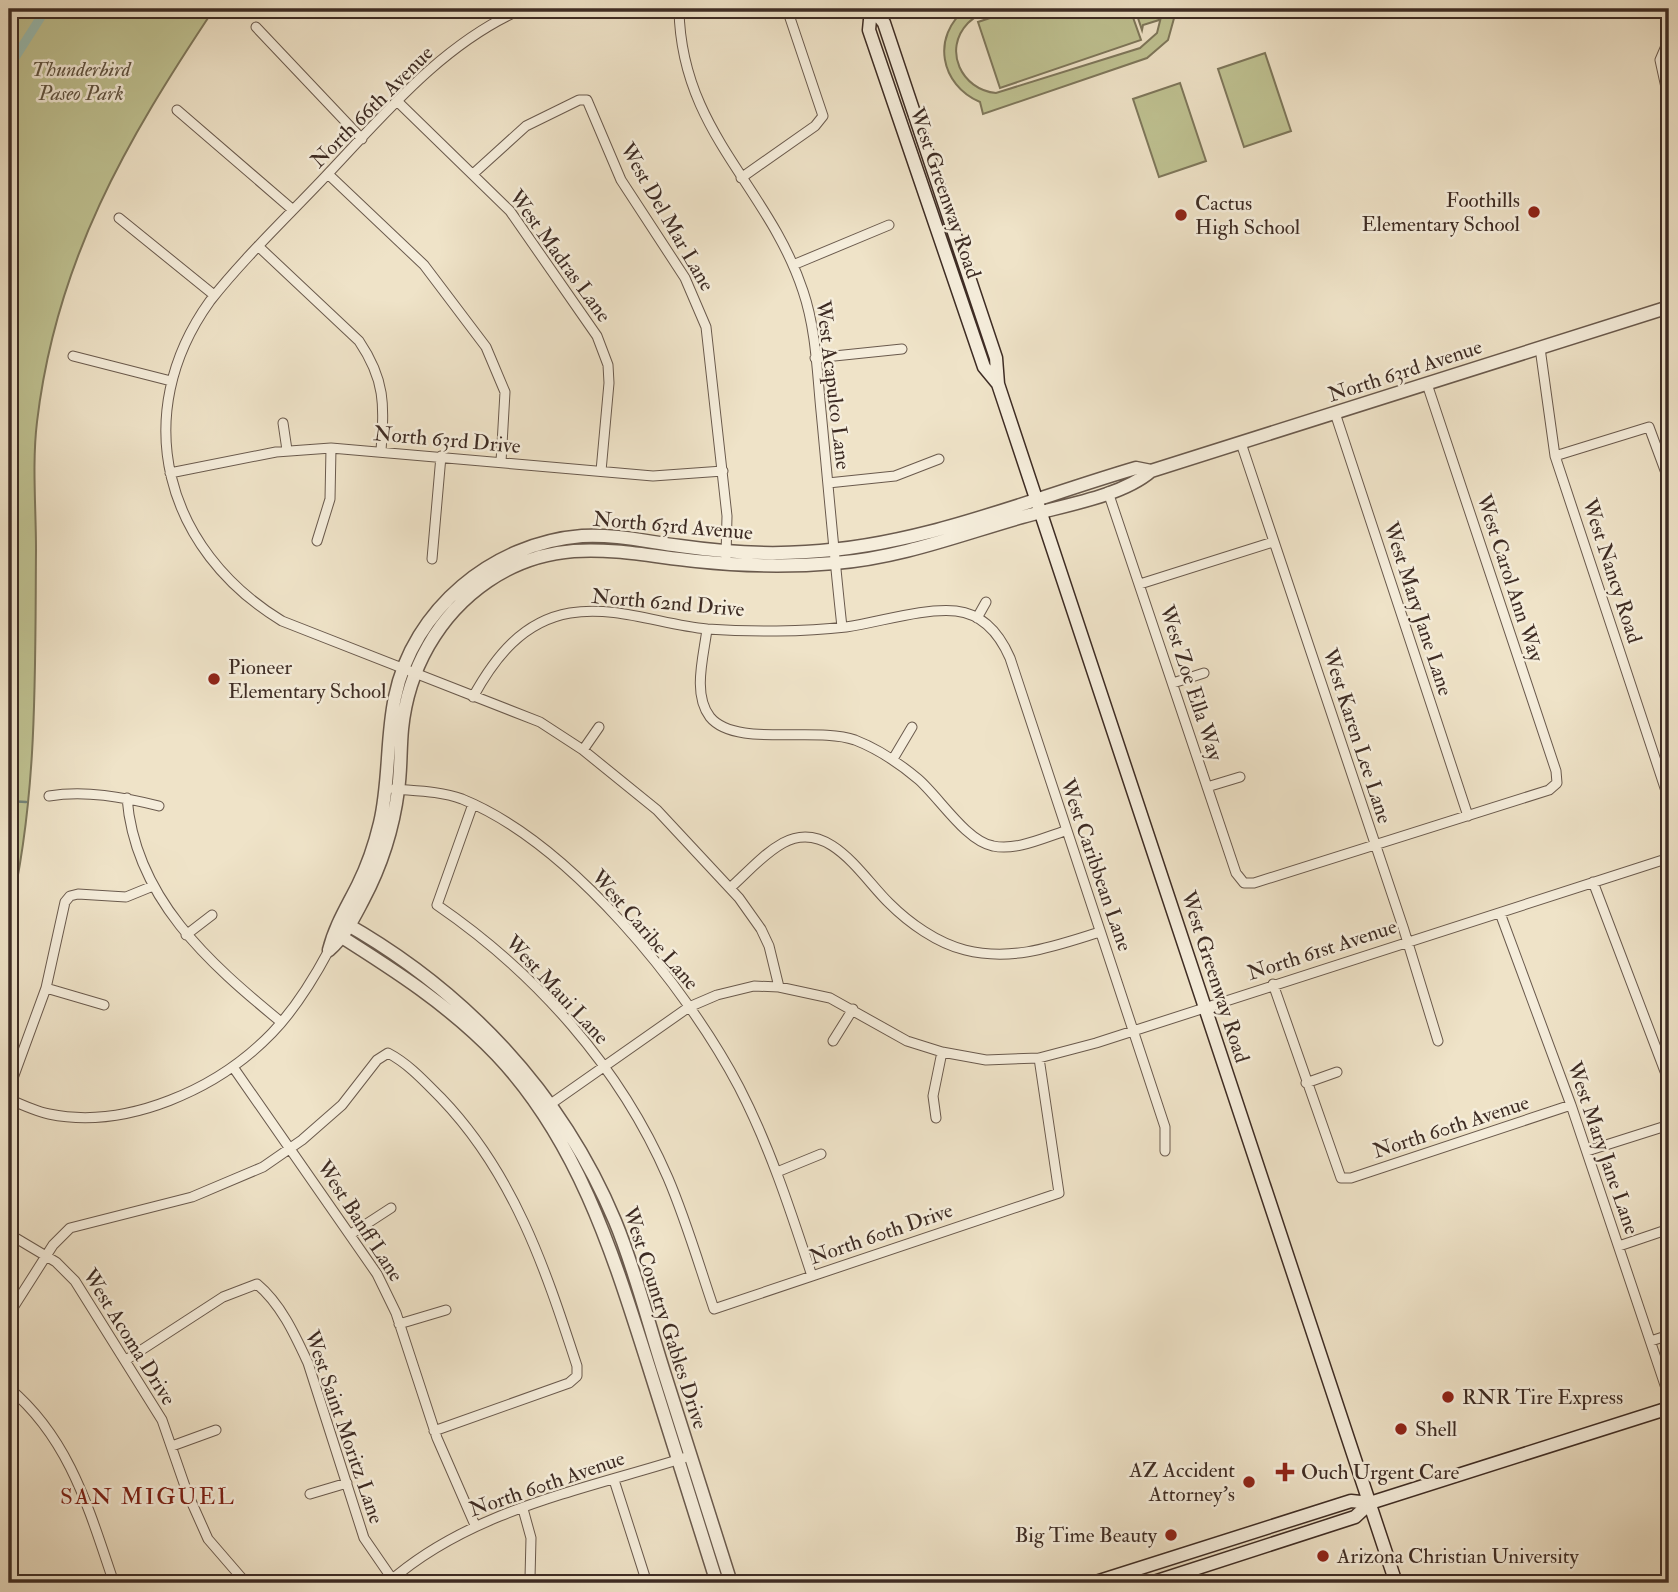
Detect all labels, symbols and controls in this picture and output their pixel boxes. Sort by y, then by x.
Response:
street label: North 66th Avenue [305,40,439,174]
park label: Thunderbird Paseo Park [31,56,132,107]
street label: West Greenway Road [903,103,987,283]
street label: West Del Mar Lane [613,137,721,296]
street label: West Madras Lane [502,184,617,328]
place label: Foothills Elementary School [1362,187,1521,238]
place label: Cactus High School [1195,190,1301,241]
marker: Foothills Elementary School [1526,204,1542,220]
marker: Cactus High School [1173,207,1189,223]
street label: West Acapulco Lane [809,298,857,471]
street label: North 63rd Avenue [1325,333,1486,409]
street label: North 63rd Drive [372,420,522,460]
street label: West Carol Ann Way [1470,490,1550,666]
street label: West Nancy Road [1576,494,1648,647]
street label: North 63rd Avenue [592,506,754,546]
street label: West Mary Jane Lane [1377,518,1459,700]
street label: North 62nd Drive [590,583,746,623]
street label: West Zoe Ella Way [1153,601,1229,765]
street label: West Karen Lee Lane [1316,644,1398,827]
place label: Pioneer Elementary School [228,654,387,705]
marker: Pioneer Elementary School [206,671,222,687]
street label: West Caribbean Lane [1054,774,1138,955]
street label: West Caribe Lane [585,863,705,996]
street label: West Greenway Road [1174,887,1256,1067]
street label: North 61st Avenue [1244,913,1400,987]
street label: West Maui Lane [499,929,615,1051]
street label: West Mary Jane Lane [1560,1057,1645,1238]
street label: North 60th Avenue [1369,1089,1533,1165]
street label: West Banff Lane [310,1154,410,1287]
street label: North 60th Drive [806,1197,957,1271]
street label: West Country Gables Drive [616,1202,714,1433]
street label: West Acoma Drive [76,1263,182,1410]
street label: West Saint Moritz Lane [298,1326,390,1527]
place label: RNR Tire Express [1462,1384,1623,1411]
marker: RNR Tire Express [1440,1389,1456,1405]
place label: Shell [1415,1416,1458,1443]
marker: Shell [1393,1421,1409,1437]
street label: North 60th Avenue [466,1445,629,1523]
place label: AZ Accident Attorney's [1128,1457,1235,1508]
place label: Ouch Urgent Care [1301,1459,1459,1486]
marker: Ouch Urgent Care [1275,1462,1295,1482]
marker: AZ Accident Attorney's [1241,1474,1257,1490]
district label: SAN MIGUEL [60,1482,236,1511]
place label: Big Time Beauty [1015,1522,1158,1549]
marker: Big Time Beauty [1163,1527,1179,1543]
place label: Arizona Christian University [1336,1543,1580,1570]
marker: Arizona Christian University [1315,1548,1331,1564]

